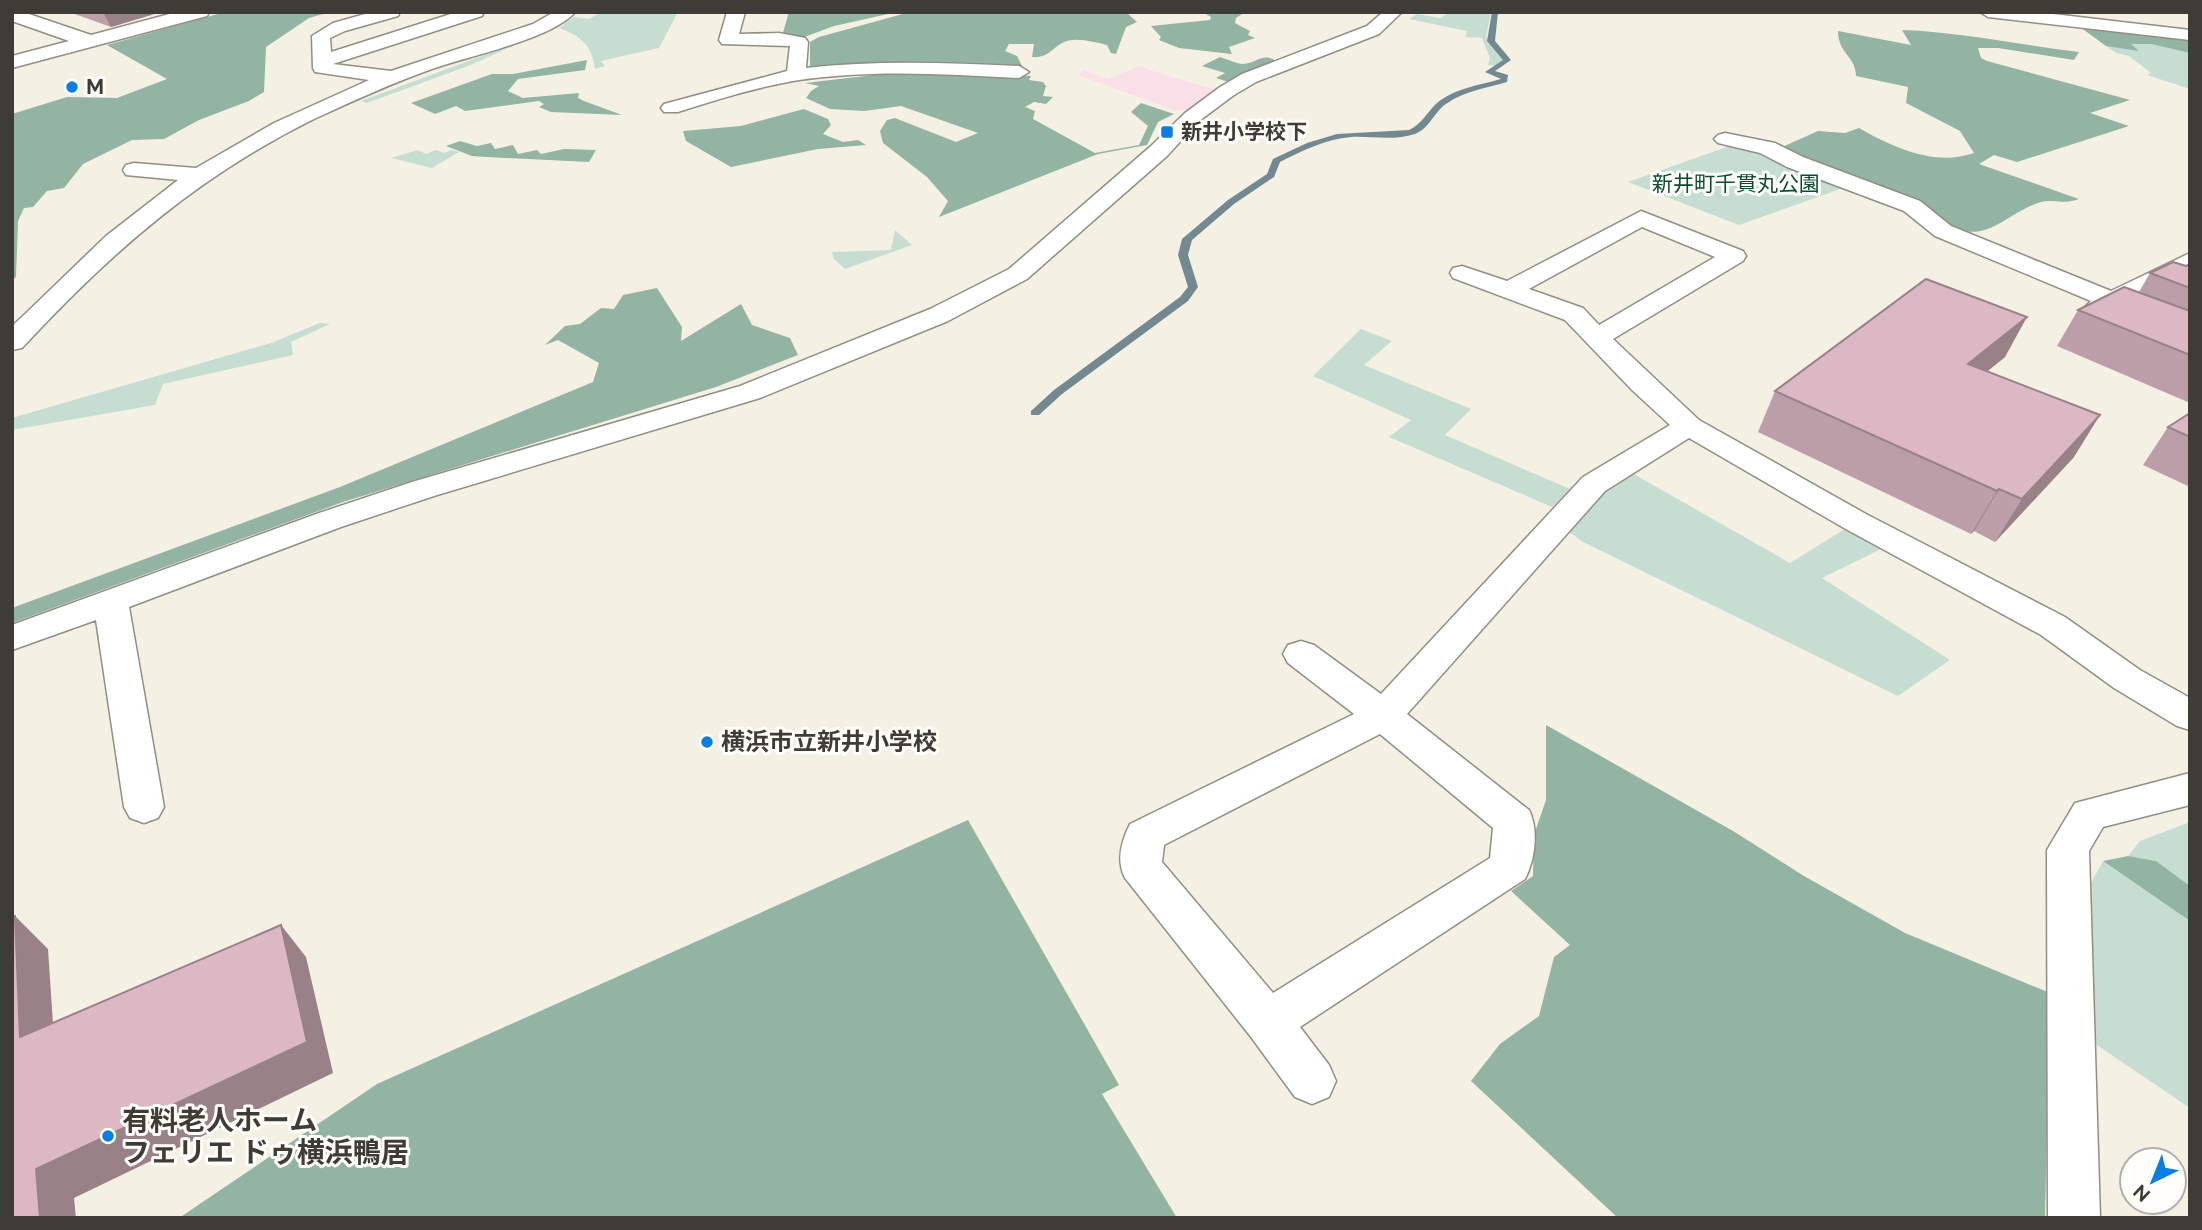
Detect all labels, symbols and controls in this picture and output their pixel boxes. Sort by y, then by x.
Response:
place label: M [86,74,104,99]
marker: M [64,79,80,95]
place label: 新井小学校下 [1181,119,1307,144]
marker: 新井小学校下 [1159,124,1175,140]
park label: 新井町千貫丸公園 [1652,171,1820,196]
place label: 横浜市立新井小学校 [721,727,937,756]
marker: 横浜市立新井小学校 [699,734,715,750]
place label: 有料老人ホーム フェリエ ドゥ横浜鴨居 [122,1104,409,1169]
marker: 有料老人ホーム フェリエ ドゥ横浜鴨居 [100,1128,116,1144]
north arrow [2118,1146,2188,1216]
text: N [2129,1180,2154,1206]

